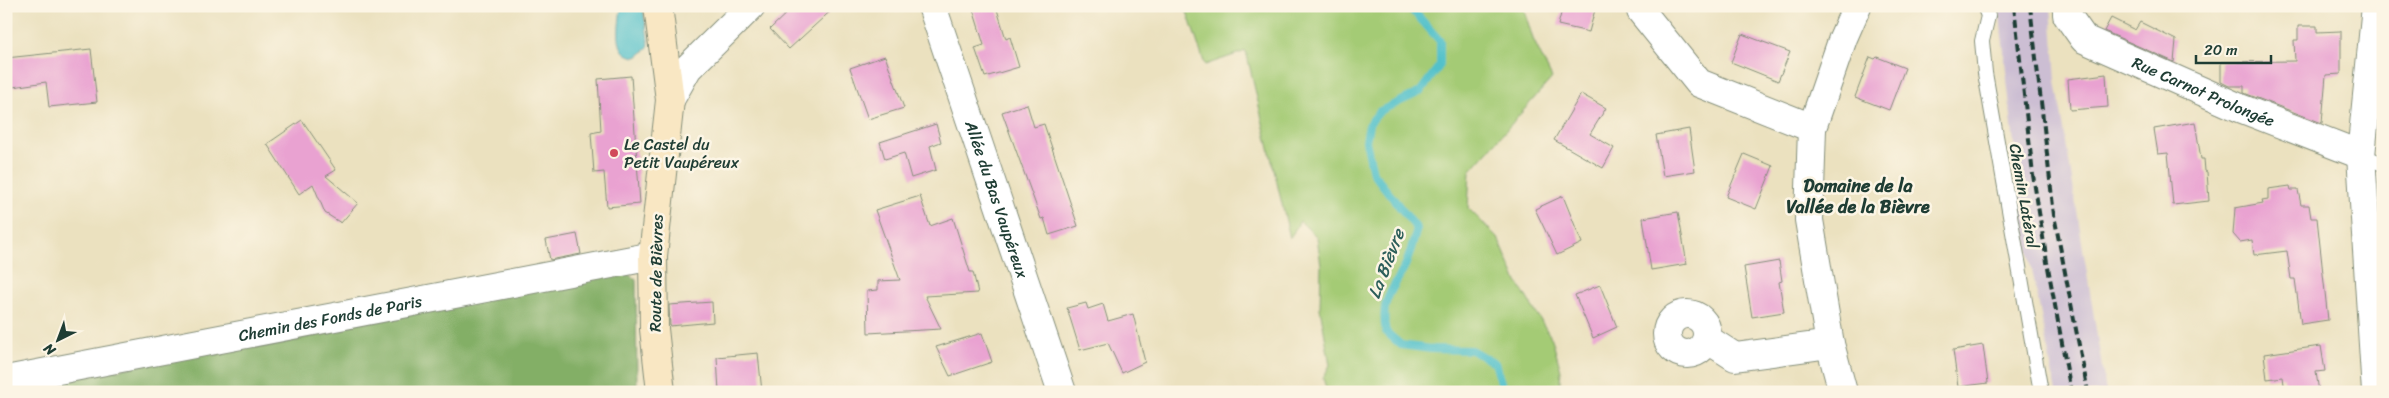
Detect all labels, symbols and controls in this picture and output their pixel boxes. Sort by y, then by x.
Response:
scale bar [2196,32,2272,64]
text: 20 m [2204,37,2238,63]
street label: Rue Carnot Prolongée [2128,48,2279,135]
street label: Allée du Bas Vaupéreux [957,116,1037,283]
place label: Le Castel du Petit Vaupéreux [624,130,740,177]
street label: Chemin Latéral [2001,141,2048,251]
marker: Le Castel du Petit Vaupéreux [608,147,620,159]
district label: Domaine de la Vallée de la Bièvre [1786,170,1930,223]
street label: Route de Bièvres [640,213,672,332]
water label: La Bièvre [1358,222,1415,303]
street label: Chemin des Fonds de Paris [236,286,425,350]
north arrow [32,316,82,366]
text: N [37,337,62,362]

